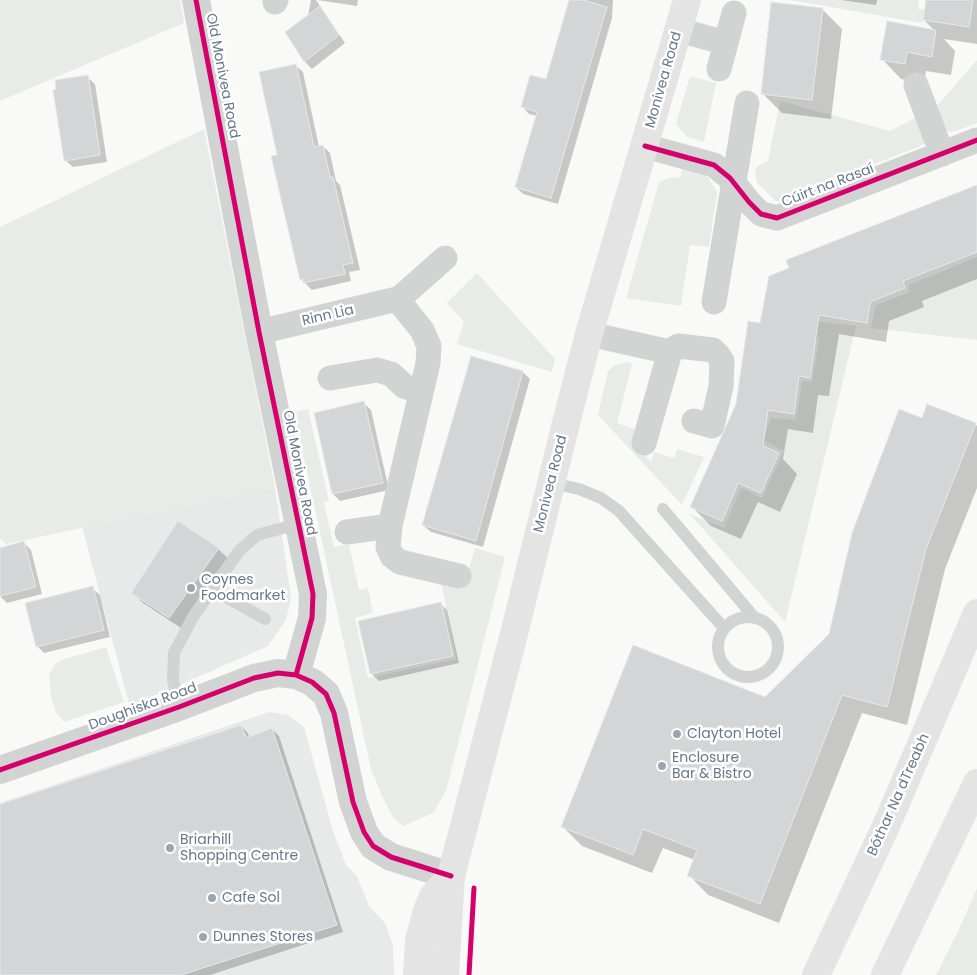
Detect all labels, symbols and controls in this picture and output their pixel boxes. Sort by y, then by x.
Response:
street label: Old Monivea Road [202,12,242,140]
street label: Monivea Road [642,30,686,130]
street label: Cúirt na Rasaí [779,161,877,211]
street label: Rinn Lia [300,302,356,330]
street label: Old Monivea Road [279,409,319,537]
street label: Monivea Road [531,434,571,534]
place label: Coynes Foodmarket [201,572,286,604]
marker: Coynes Foodmarket [185,582,197,594]
street label: Doughiska Road [87,680,199,734]
place label: Clayton Hotel [687,726,781,742]
marker: Clayton Hotel [671,728,683,740]
street label: Bóthar Na dTreabh [865,731,933,859]
place label: Enclosure Bar & Bistro [672,750,752,782]
marker: Enclosure Bar & Bistro [656,760,668,772]
place label: Briarhill Shopping Centre [180,832,298,864]
marker: Briarhill Shopping Centre [164,842,176,854]
place label: Cafe Sol [222,890,280,906]
marker: Cafe Sol [206,892,218,904]
place label: Dunnes Stores [213,929,313,945]
marker: Dunnes Stores [197,931,209,943]

